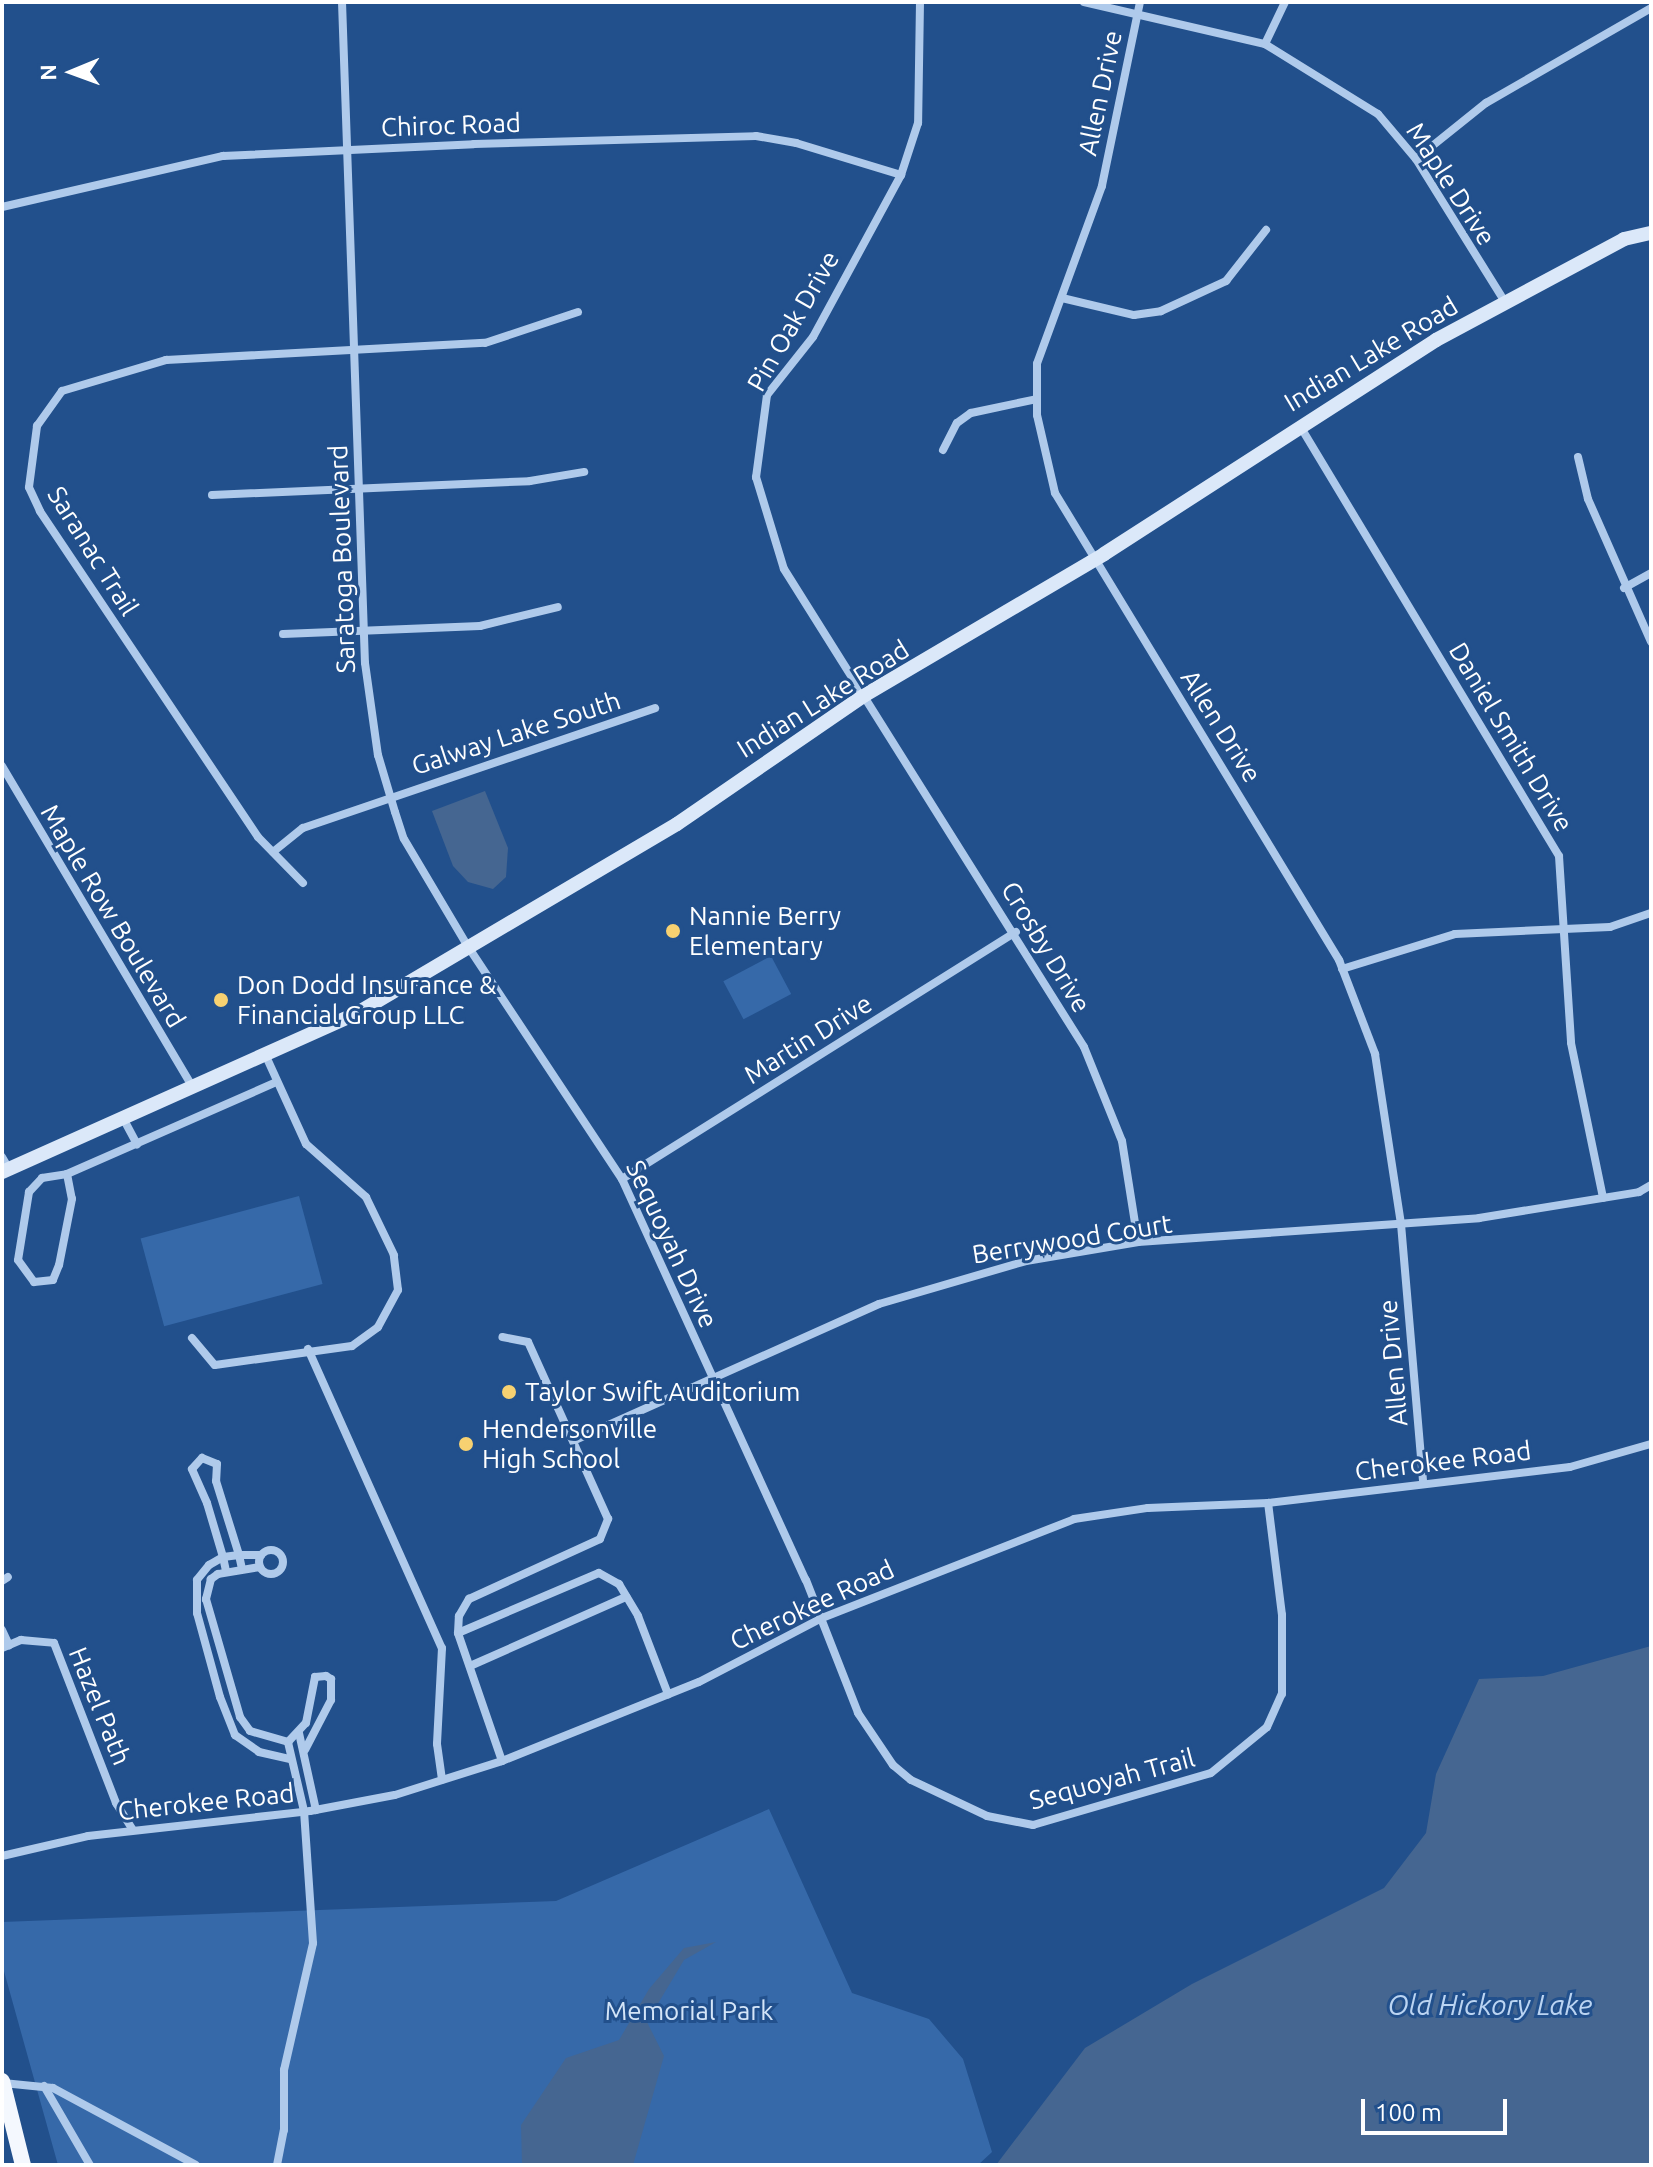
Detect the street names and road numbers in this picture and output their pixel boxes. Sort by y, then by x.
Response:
street label: Allen Drive [1072,28,1128,158]
street label: Chiroc Road [380,107,522,143]
street label: Maple Drive [1400,117,1502,251]
street label: Pin Oak Drive [740,245,846,397]
street label: Indian Lake Road [1279,290,1463,418]
street label: Saratoga Boulevard [322,444,362,674]
street label: Saranac Trail [41,481,145,621]
street label: Indian Lake Road [731,634,915,764]
street label: Daniel Smith Drive [1442,637,1580,837]
street label: Allen Drive [1174,664,1268,788]
street label: Galway Lake South [408,685,624,781]
street label: Maple Row Boulevard [34,799,192,1033]
street label: Crosby Drive [995,876,1097,1018]
street label: Martin Drive [738,987,878,1091]
street label: Sequoyah Drive [620,1155,724,1333]
street label: Berrywood Court [970,1208,1174,1270]
street label: Allen Drive [1372,1298,1414,1428]
street label: Cherokee Road [1353,1435,1533,1487]
street label: Cherokee Road [725,1553,899,1657]
street label: Hazel Path [62,1643,138,1769]
street label: Sequoyah Trail [1026,1742,1198,1816]
street label: Cherokee Road [116,1777,296,1827]

